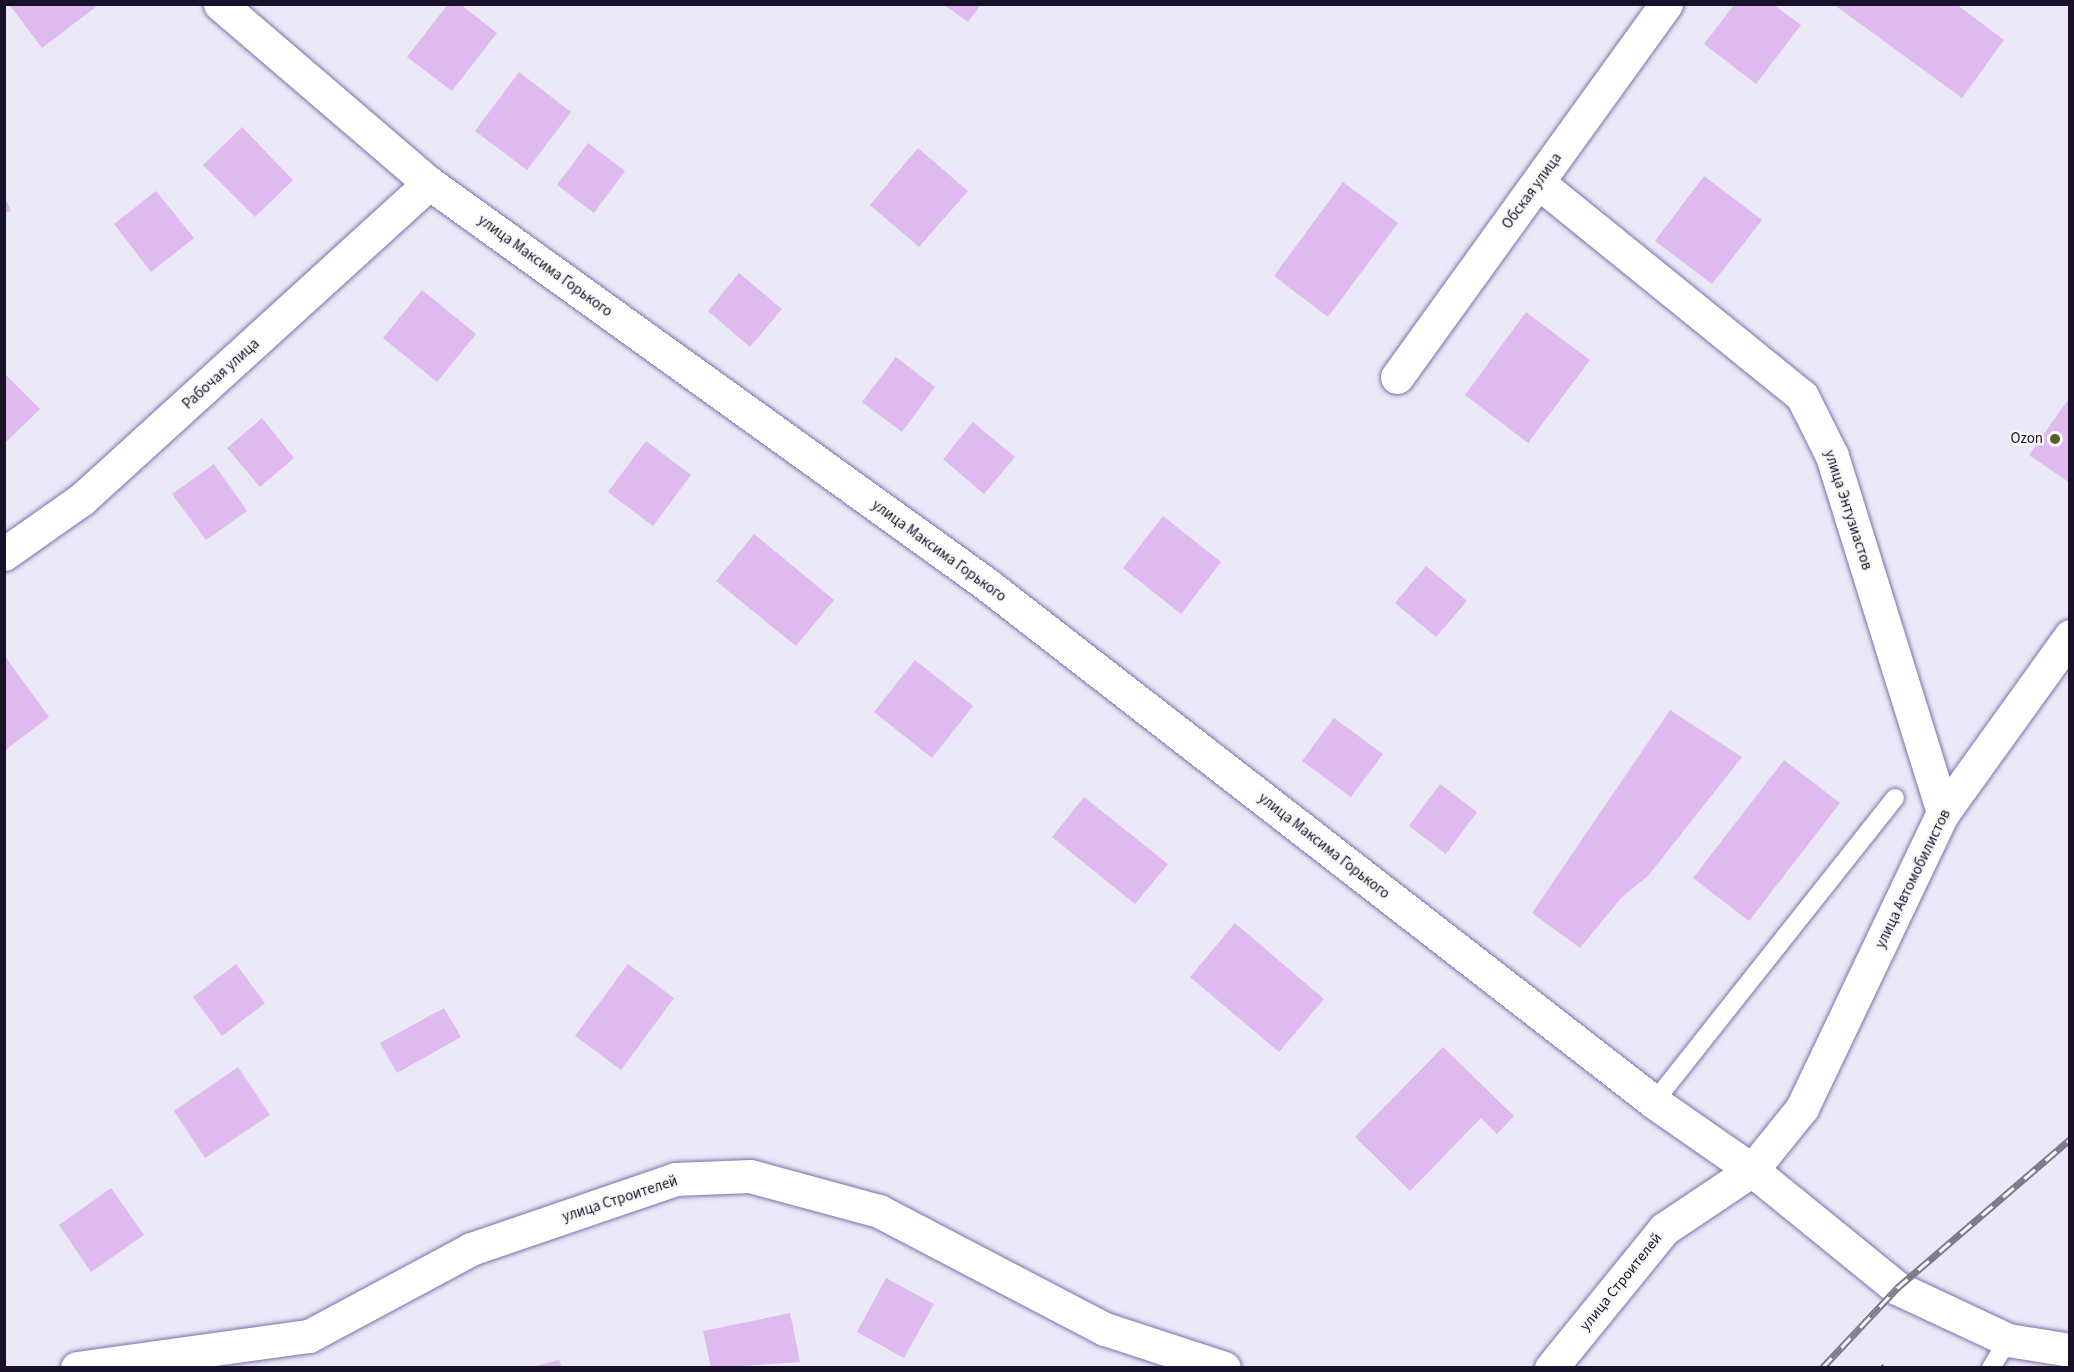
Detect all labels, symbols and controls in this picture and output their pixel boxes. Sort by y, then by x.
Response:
street label: Обская улица [1498,149,1566,233]
street label: улица Максима Горького [474,211,616,321]
street label: Рабочая улица [179,335,263,413]
place label: Ozon [2011,430,2043,448]
marker: Ozon [2048,432,2062,446]
street label: улица Энтузиастов [1820,448,1876,572]
street label: улица Максима Горького [868,496,1010,606]
street label: улица Максима Горького [1255,789,1393,903]
street label: улица Автомобилистов [1872,807,1954,951]
street label: улица Строителей [560,1172,680,1226]
street label: улица Строителей [1576,1230,1666,1334]

